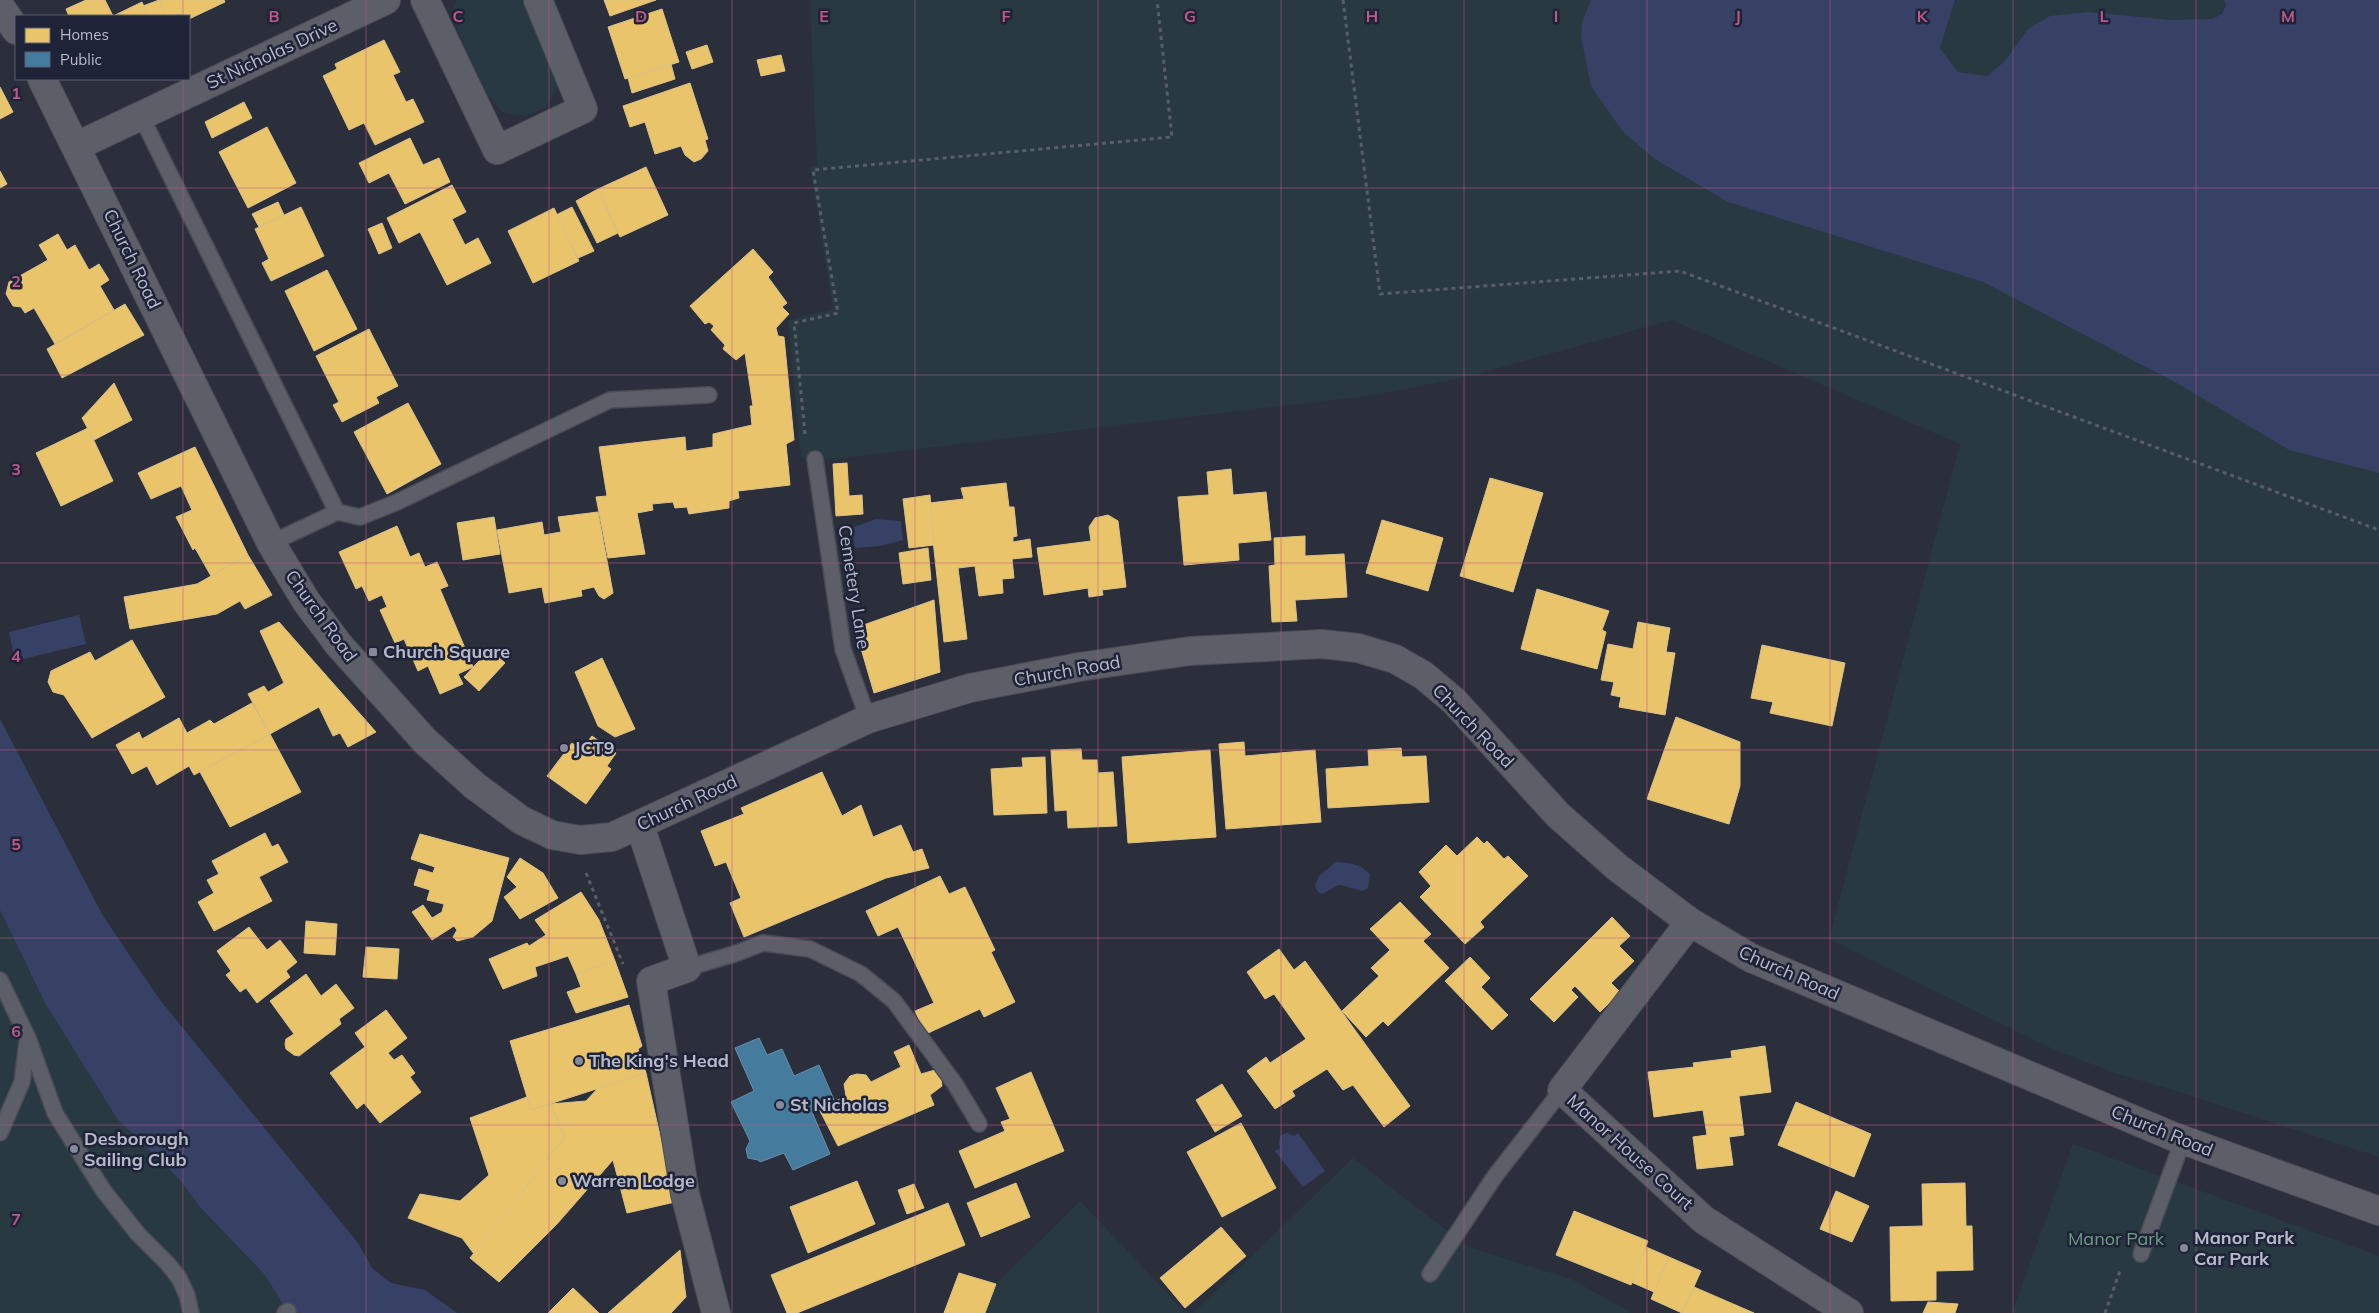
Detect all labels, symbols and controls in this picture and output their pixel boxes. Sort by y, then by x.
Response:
text: B [268,6,280,26]
text: C [453,6,464,26]
text: D [635,6,647,26]
text: E [819,6,829,26]
text: F [1001,6,1011,26]
text: G [1184,6,1196,26]
text: H [1366,6,1378,26]
text: I [1554,6,1558,26]
text: J [1735,6,1741,26]
text: K [1917,6,1929,26]
text: L [2100,6,2109,26]
text: M [2281,6,2295,26]
street label: St Nicholas Drive [203,13,341,94]
legend [15,15,190,80]
text: Homes [60,25,109,44]
text: Public [60,50,102,69]
text: 1 [11,83,21,103]
street label: Church Road [98,205,166,312]
text: 2 [11,271,21,291]
text: 3 [11,459,21,479]
street label: Cemetery Lane [833,523,876,651]
street label: Church Road [280,565,362,666]
place label: Church Square [383,640,510,663]
text: 4 [11,646,21,666]
marker: Church Square [367,646,379,658]
street label: Church Road [1012,650,1122,691]
street label: Church Road [1428,679,1519,772]
place label: JCT9 [574,736,615,759]
marker: JCT9 [558,742,570,754]
street label: Church Road [633,769,741,836]
text: 5 [11,834,21,854]
street label: Church Road [1735,940,1843,1005]
text: 6 [11,1021,21,1041]
place label: The King's Head [589,1049,729,1072]
marker: The King's Head [573,1055,585,1067]
street label: Manor House Court [1563,1089,1698,1214]
place label: St Nicholas [790,1093,887,1116]
marker: St Nicholas [774,1099,786,1111]
street label: Church Road [2108,1100,2217,1161]
place label: Desborough Sailing Club [84,1127,189,1171]
marker: Desborough Sailing Club [68,1143,80,1155]
place label: Warren Lodge [572,1169,695,1192]
marker: Warren Lodge [556,1175,568,1187]
text: 7 [11,1209,21,1229]
place label: Manor Park Car Park [2194,1226,2295,1270]
park label: Manor Park [2068,1227,2165,1250]
marker: Manor Park Car Park [2178,1242,2190,1254]

